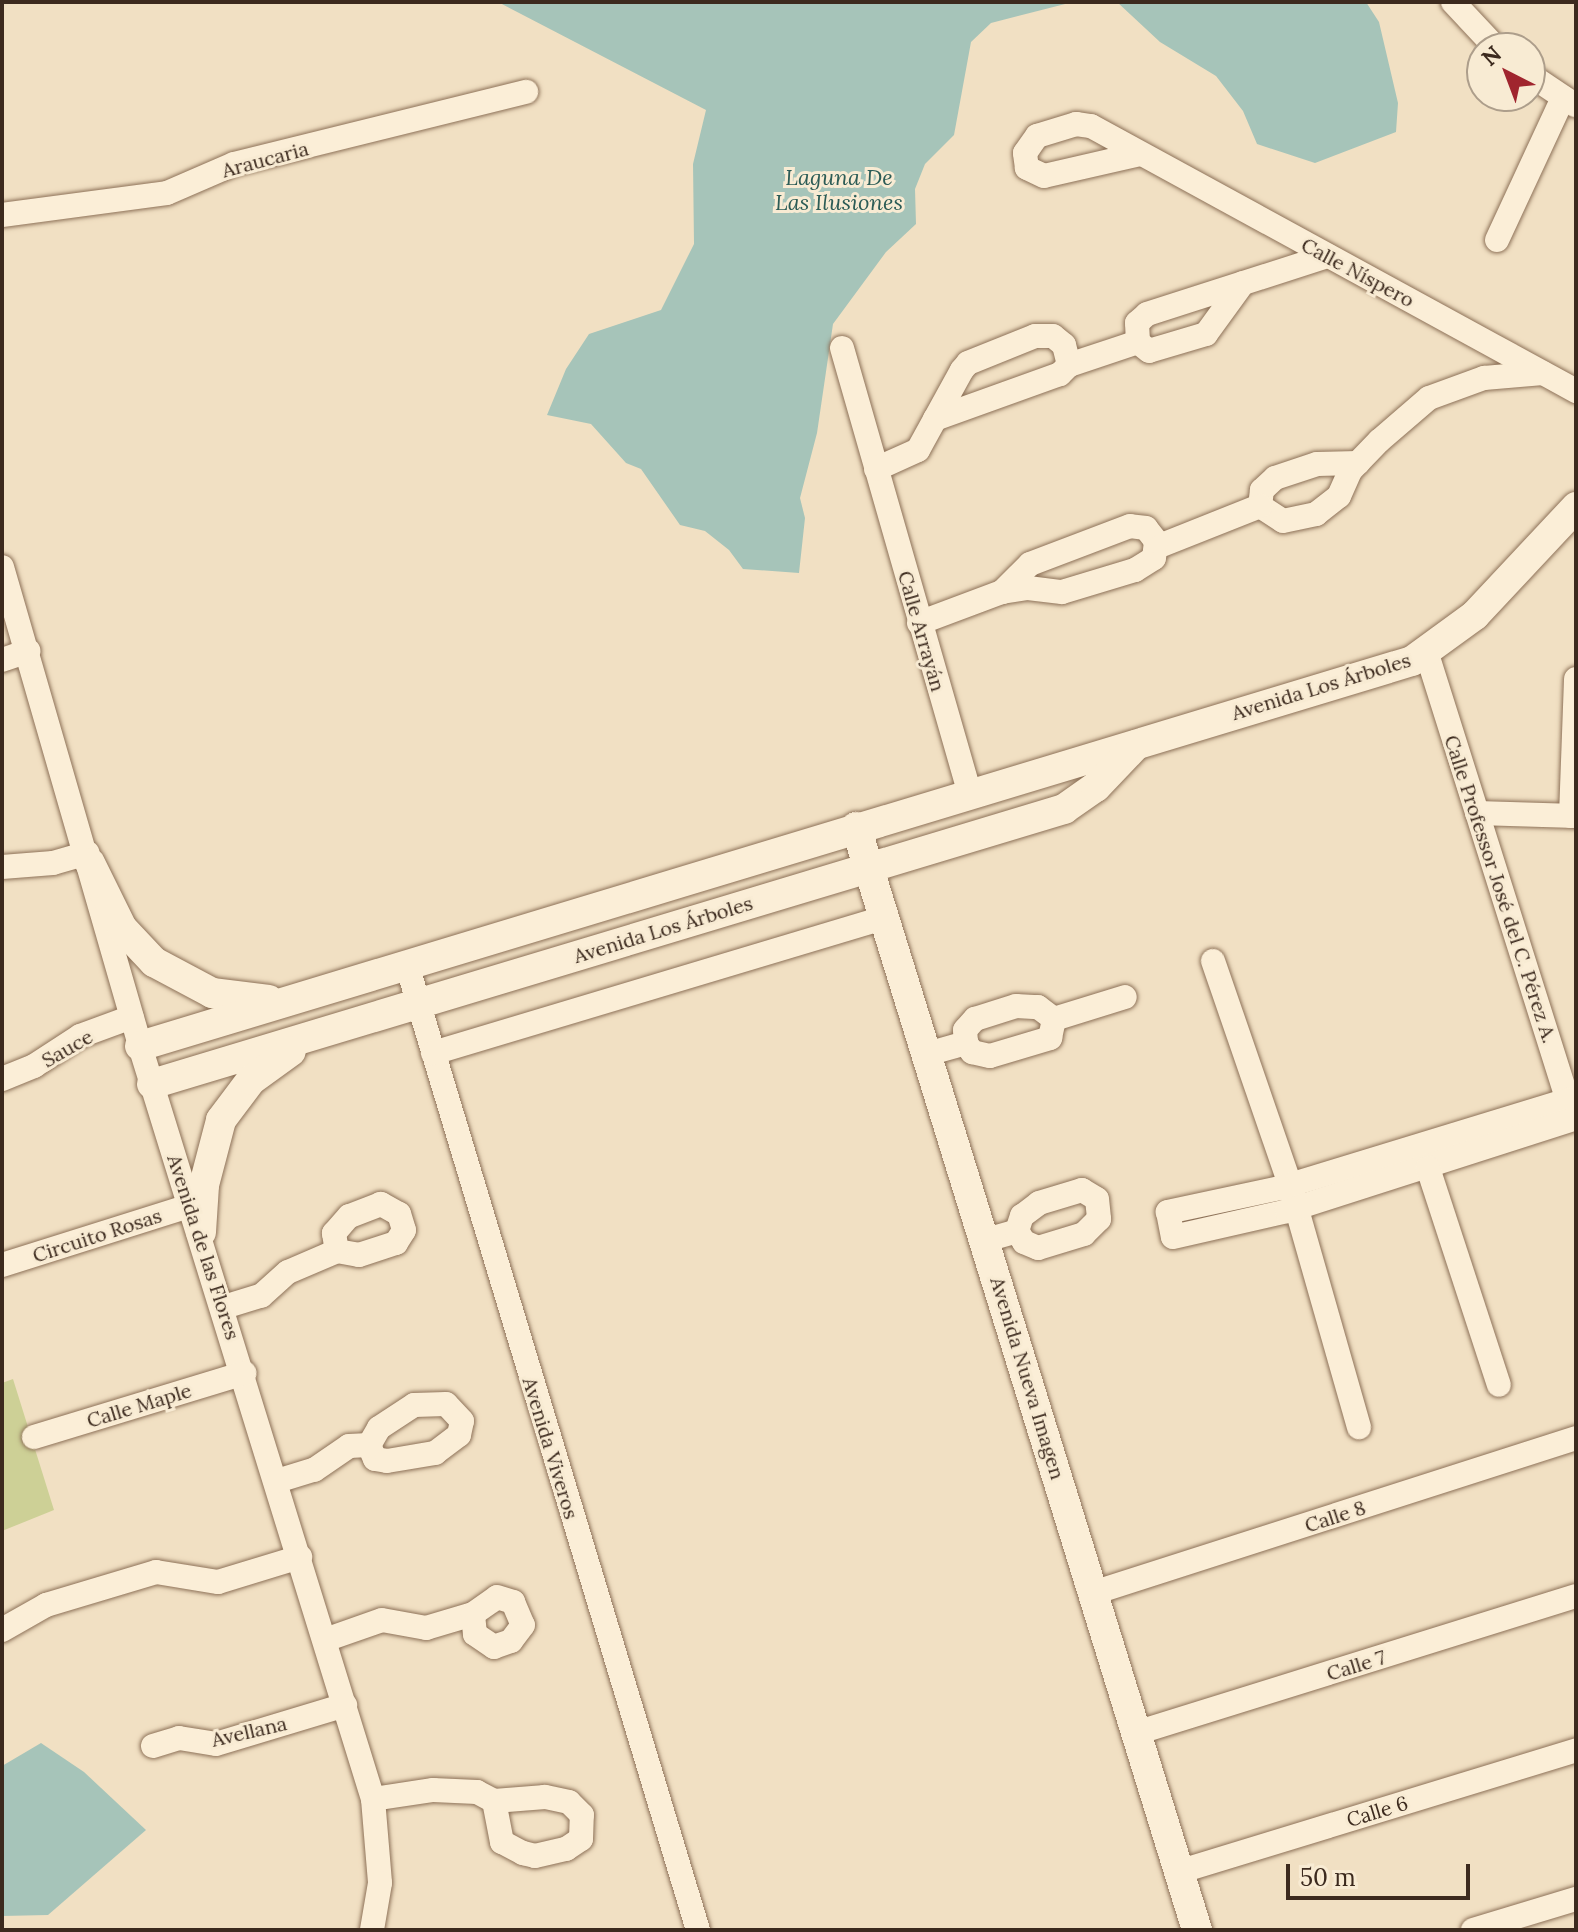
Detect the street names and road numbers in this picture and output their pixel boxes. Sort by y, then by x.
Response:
street label: Araucaria [219,136,311,182]
street label: Calle Níspero [1297,232,1419,312]
street label: Calle Arrayán [893,568,951,694]
street label: Avenida Los Árboles [1229,647,1413,725]
street label: Calle Professor José del C. Pérez A. [1440,732,1562,1046]
street label: Avenida Los Árboles [571,890,755,968]
street label: Sauce [37,1024,97,1072]
street label: Avenida de las Flores [163,1151,245,1343]
street label: Circuito Rosas [29,1203,165,1267]
street label: Avenida Nueva Imagen [986,1274,1070,1482]
street label: Avenida Viveros [518,1374,584,1522]
street label: Calle Maple [84,1378,194,1432]
street label: Calle 8 [1302,1495,1368,1537]
street label: Calle 7 [1324,1645,1388,1685]
street label: Avellana [209,1711,289,1751]
street label: Calle 6 [1343,1790,1411,1832]

